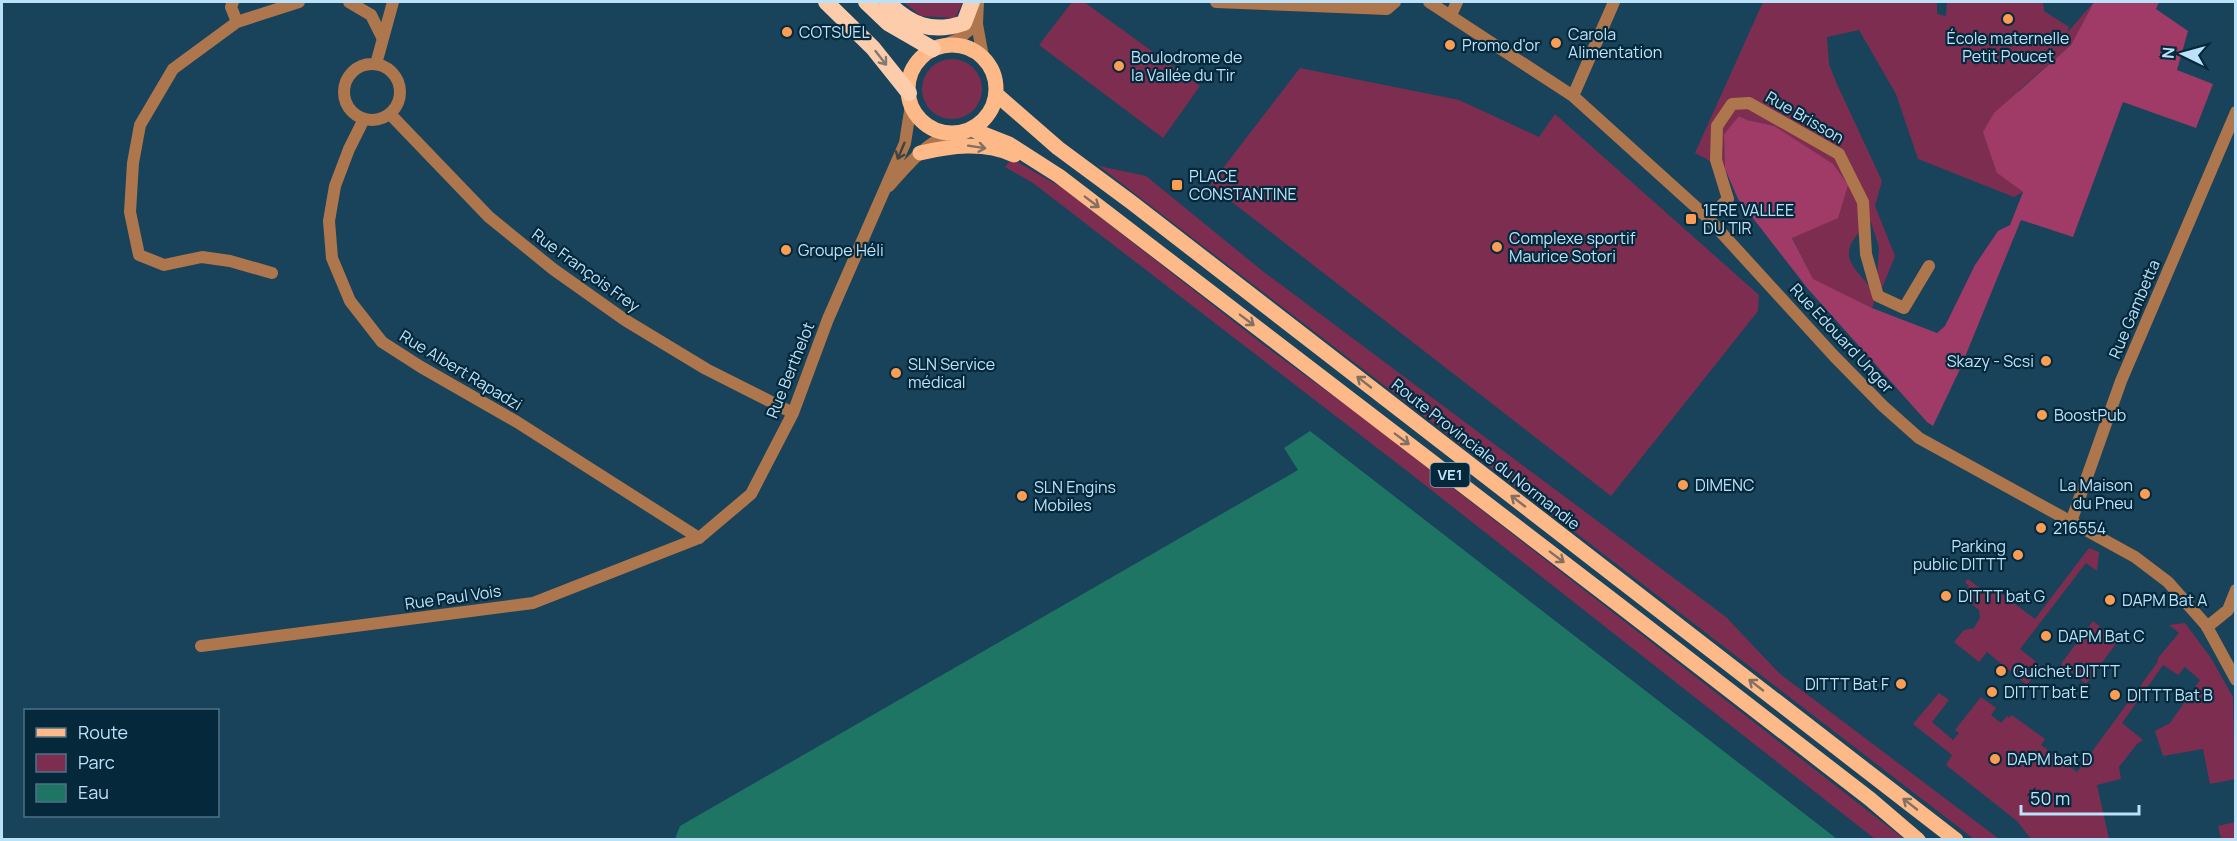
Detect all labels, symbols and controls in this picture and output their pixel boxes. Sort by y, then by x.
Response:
marker: École maternelle Petit Poucet [2001,12,2015,26]
place label: COTSUEL [799,21,870,43]
place label: Carola Alimentation [1568,23,1662,63]
north arrow [2153,24,2213,84]
marker: COTSUEL [780,25,794,39]
place label: École maternelle Petit Poucet [1947,27,2069,67]
place label: Promo d'or [1462,34,1540,56]
marker: Carola Alimentation [1549,36,1563,50]
marker: Promo d'or [1443,38,1457,52]
place label: Boulodrome de la Vallée du Tir [1131,46,1242,86]
text: N [2157,46,2180,59]
one-way arrow [875,50,888,66]
marker: Boulodrome de la Vallée du Tir [1112,59,1126,73]
street label: Rue Brisson [1762,86,1848,148]
one-way arrow [895,141,906,159]
one-way arrow [967,142,987,153]
place label: PLACE CONSTANTINE [1189,165,1297,205]
marker: PLACE CONSTANTINE [1170,178,1184,192]
one-way arrow [1084,195,1100,208]
place label: 1ERE VALLEE DU TIR [1703,199,1794,239]
marker: 1ERE VALLEE DU TIR [1684,212,1698,226]
street label: Rue François Frey [527,223,645,317]
place label: Complexe sportif Maurice Sotori [1509,227,1636,267]
place label: Groupe Héli [798,239,884,261]
marker: Complexe sportif Maurice Sotori [1490,240,1504,254]
marker: Groupe Héli [779,243,793,257]
street label: Rue Gambetta [2103,256,2165,362]
street label: Rue Edouard Unger [1785,278,1899,398]
one-way arrow [1239,314,1255,326]
street label: Rue Berthelot [761,319,819,421]
street label: Rue Albert Rapadzi [396,325,526,415]
place label: Skazy - Scsi [1947,350,2034,372]
place label: SLN Service médical [908,353,995,393]
marker: Skazy - Scsi [2039,354,2053,368]
marker: SLN Service médical [889,366,903,380]
street label: Route Provinciale du Normandie [1387,373,1585,535]
one-way arrow [1356,375,1372,388]
place label: BoostPub [2054,404,2126,426]
marker: BoostPub [2035,408,2049,422]
one-way arrow [1394,432,1410,445]
road number: VE1 [1430,463,1470,487]
place label: DIMENC [1695,474,1754,496]
place label: La Maison du Pneu [2059,474,2133,514]
place label: SLN Engins Mobiles [1034,476,1116,516]
marker: DIMENC [1676,478,1690,492]
marker: La Maison du Pneu [2138,487,2152,501]
marker: SLN Engins Mobiles [1015,489,1029,503]
one-way arrow [1511,495,1527,508]
place label: 216554 [2053,517,2106,539]
marker: 216554 [2034,521,2048,535]
place label: Parking public DITTT [1913,535,2006,575]
marker: Parking public DITTT [2011,548,2025,562]
one-way arrow [1549,550,1565,563]
street label: Rue Paul Vois [403,579,503,615]
place label: DITTT bat G [1958,585,2045,607]
marker: DITTT bat G [1939,589,1953,603]
place label: DAPM Bat A [2122,589,2207,611]
marker: DAPM Bat A [2103,593,2117,607]
place label: DAPM Bat C [2058,625,2145,647]
marker: DAPM Bat C [2039,629,2053,643]
place label: Guichet DITTT [2013,660,2120,682]
marker: Guichet DITTT [1994,664,2008,678]
place label: DITTT Bat F [1805,673,1889,695]
marker: DITTT Bat F [1894,677,1908,691]
one-way arrow [1748,678,1764,691]
place label: DITTT bat E [2004,681,2089,703]
place label: DITTT Bat B [2127,684,2213,706]
marker: DITTT bat E [1985,685,1999,699]
marker: DITTT Bat B [2108,688,2122,702]
legend [24,709,219,817]
text: Route [78,720,128,744]
place label: DAPM bat D [2007,748,2093,770]
text: Parc [78,750,115,774]
marker: DAPM bat D [1988,752,2002,766]
scale bar [2021,778,2140,816]
text: Eau [78,780,109,804]
text: 50 m [2030,786,2070,810]
one-way arrow [1902,797,1918,810]

